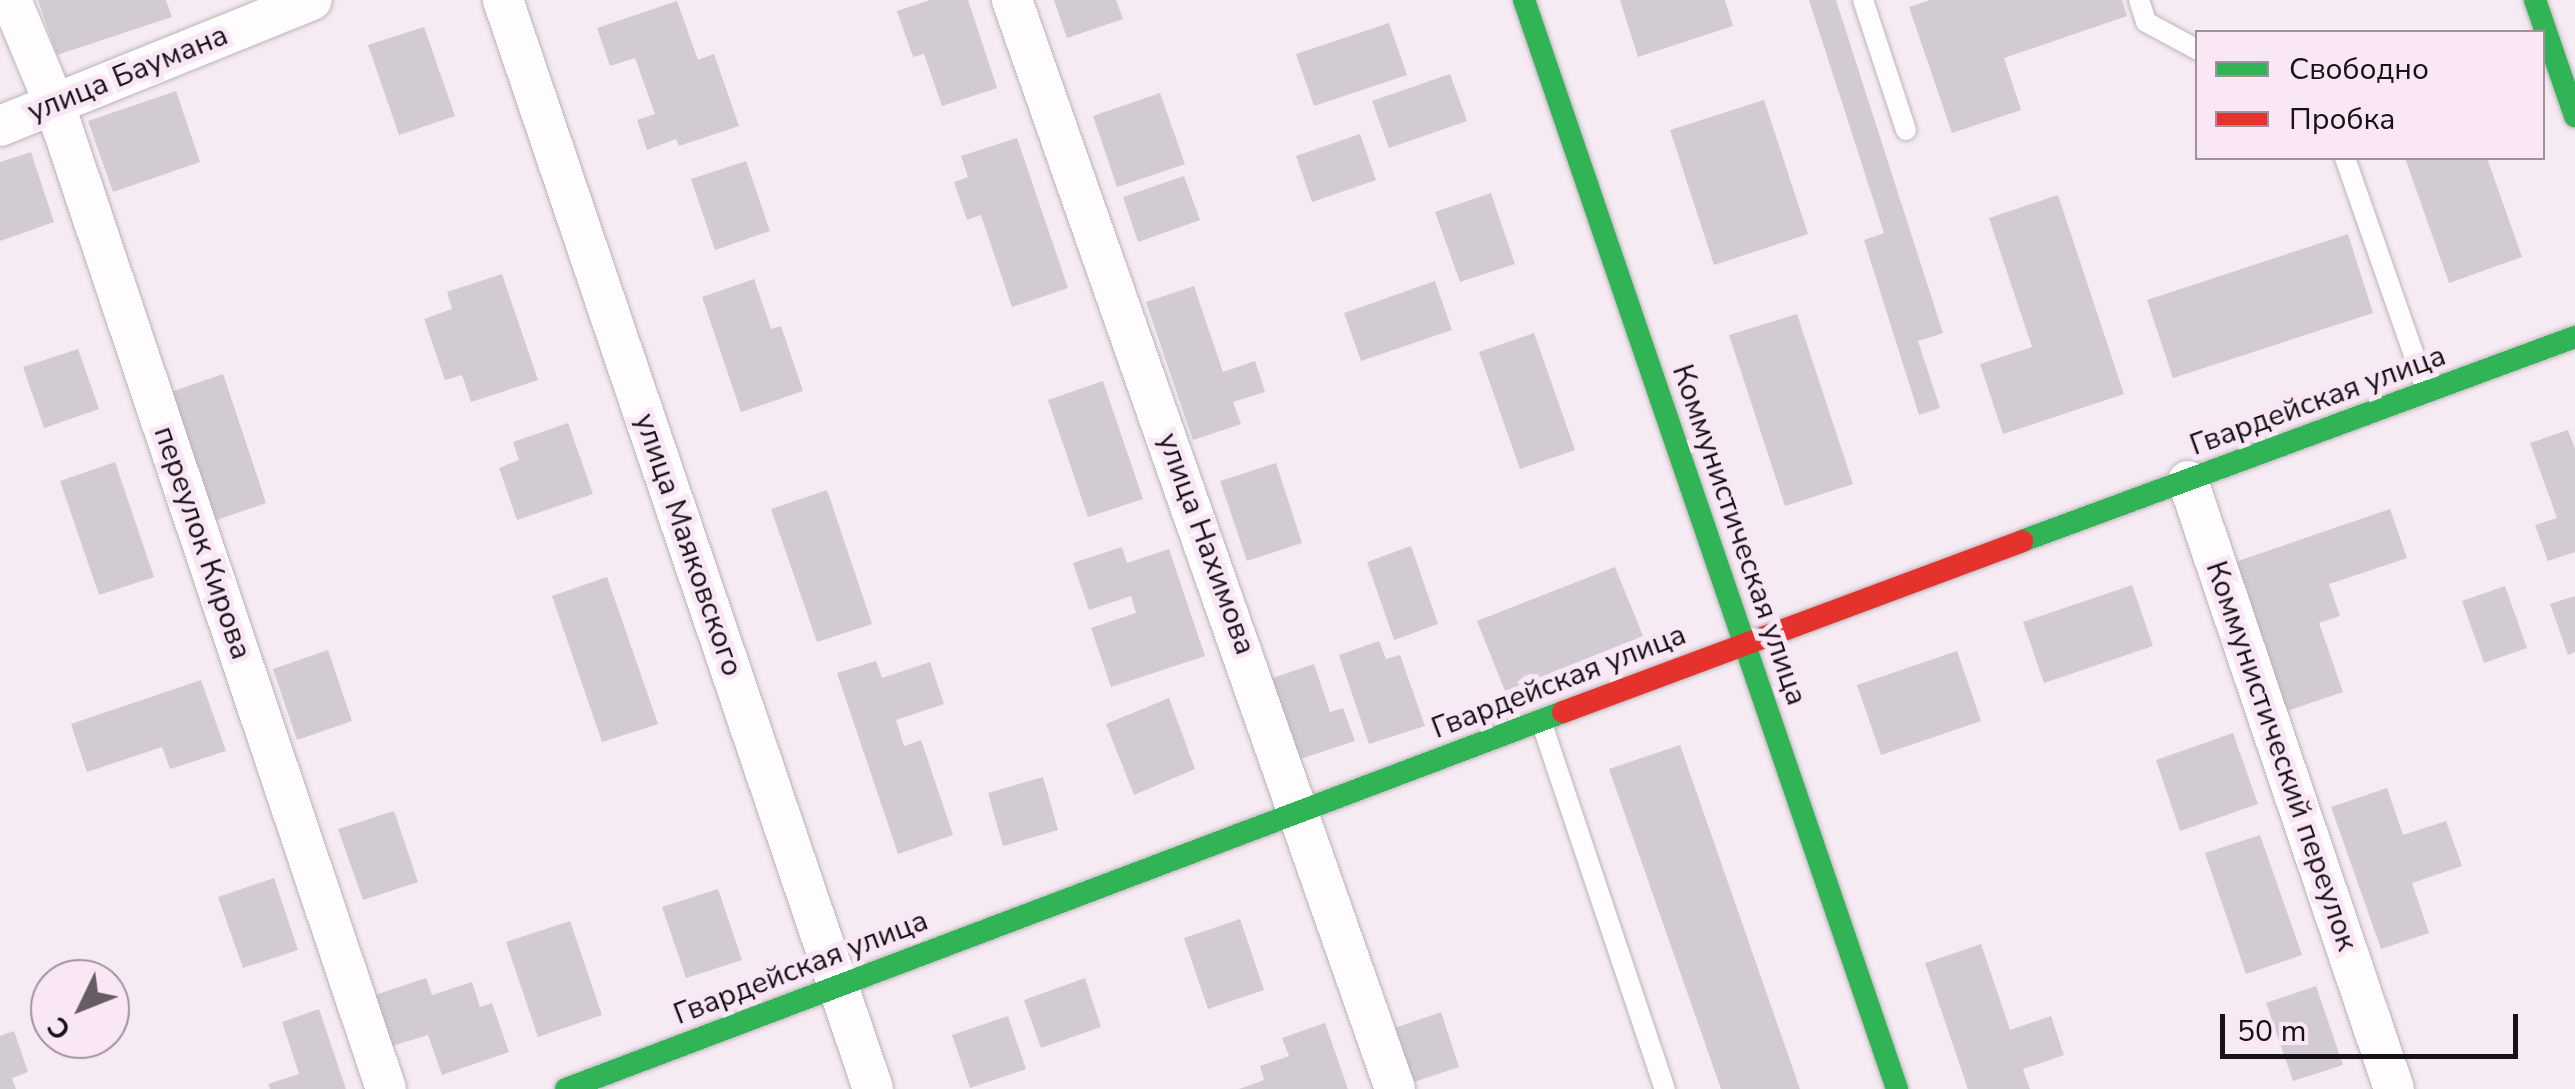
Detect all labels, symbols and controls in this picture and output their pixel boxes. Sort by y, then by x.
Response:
street label: улица Баумана [23,17,233,131]
legend [2195,30,2545,160]
text: Свободно [2289,49,2429,90]
text: Пробка [2289,99,2395,140]
street label: Гвардейская улица [2185,338,2451,464]
street label: Коммунистическая улица [1664,360,1814,710]
street label: улица Маяковского [626,409,750,681]
street label: переулок Кирова [145,422,259,664]
street label: улица Нахимова [1149,428,1263,660]
street label: Коммунистический переулок [2197,557,2365,955]
street label: Гвардейская улица [1427,617,1691,747]
street label: Гвардейская улица [669,903,933,1033]
north arrow [30,959,130,1059]
scale bar [2225,994,2522,1056]
text: С [39,1008,80,1048]
text: 50 m [2237,1011,2306,1052]

